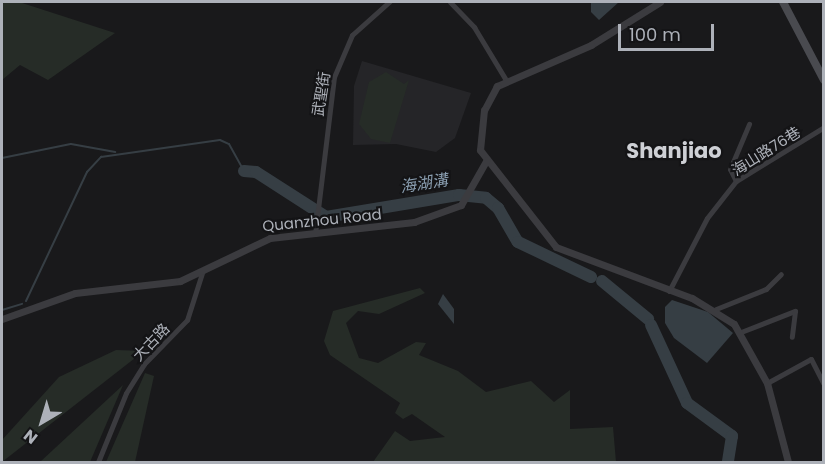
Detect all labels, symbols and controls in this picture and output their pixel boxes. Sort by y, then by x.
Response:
scale bar [621,12,717,50]
text: 100 m [629,22,681,47]
street label: 武聖街 [309,70,333,118]
street label: 海山路76巷 [728,123,804,179]
district label: Shanjiao [626,138,722,164]
water label: 海湖溝 [399,171,449,197]
street label: Quanzhou Road [261,205,383,235]
street label: 大古路 [129,320,173,364]
north arrow [12,392,72,452]
text: N [19,424,42,449]

